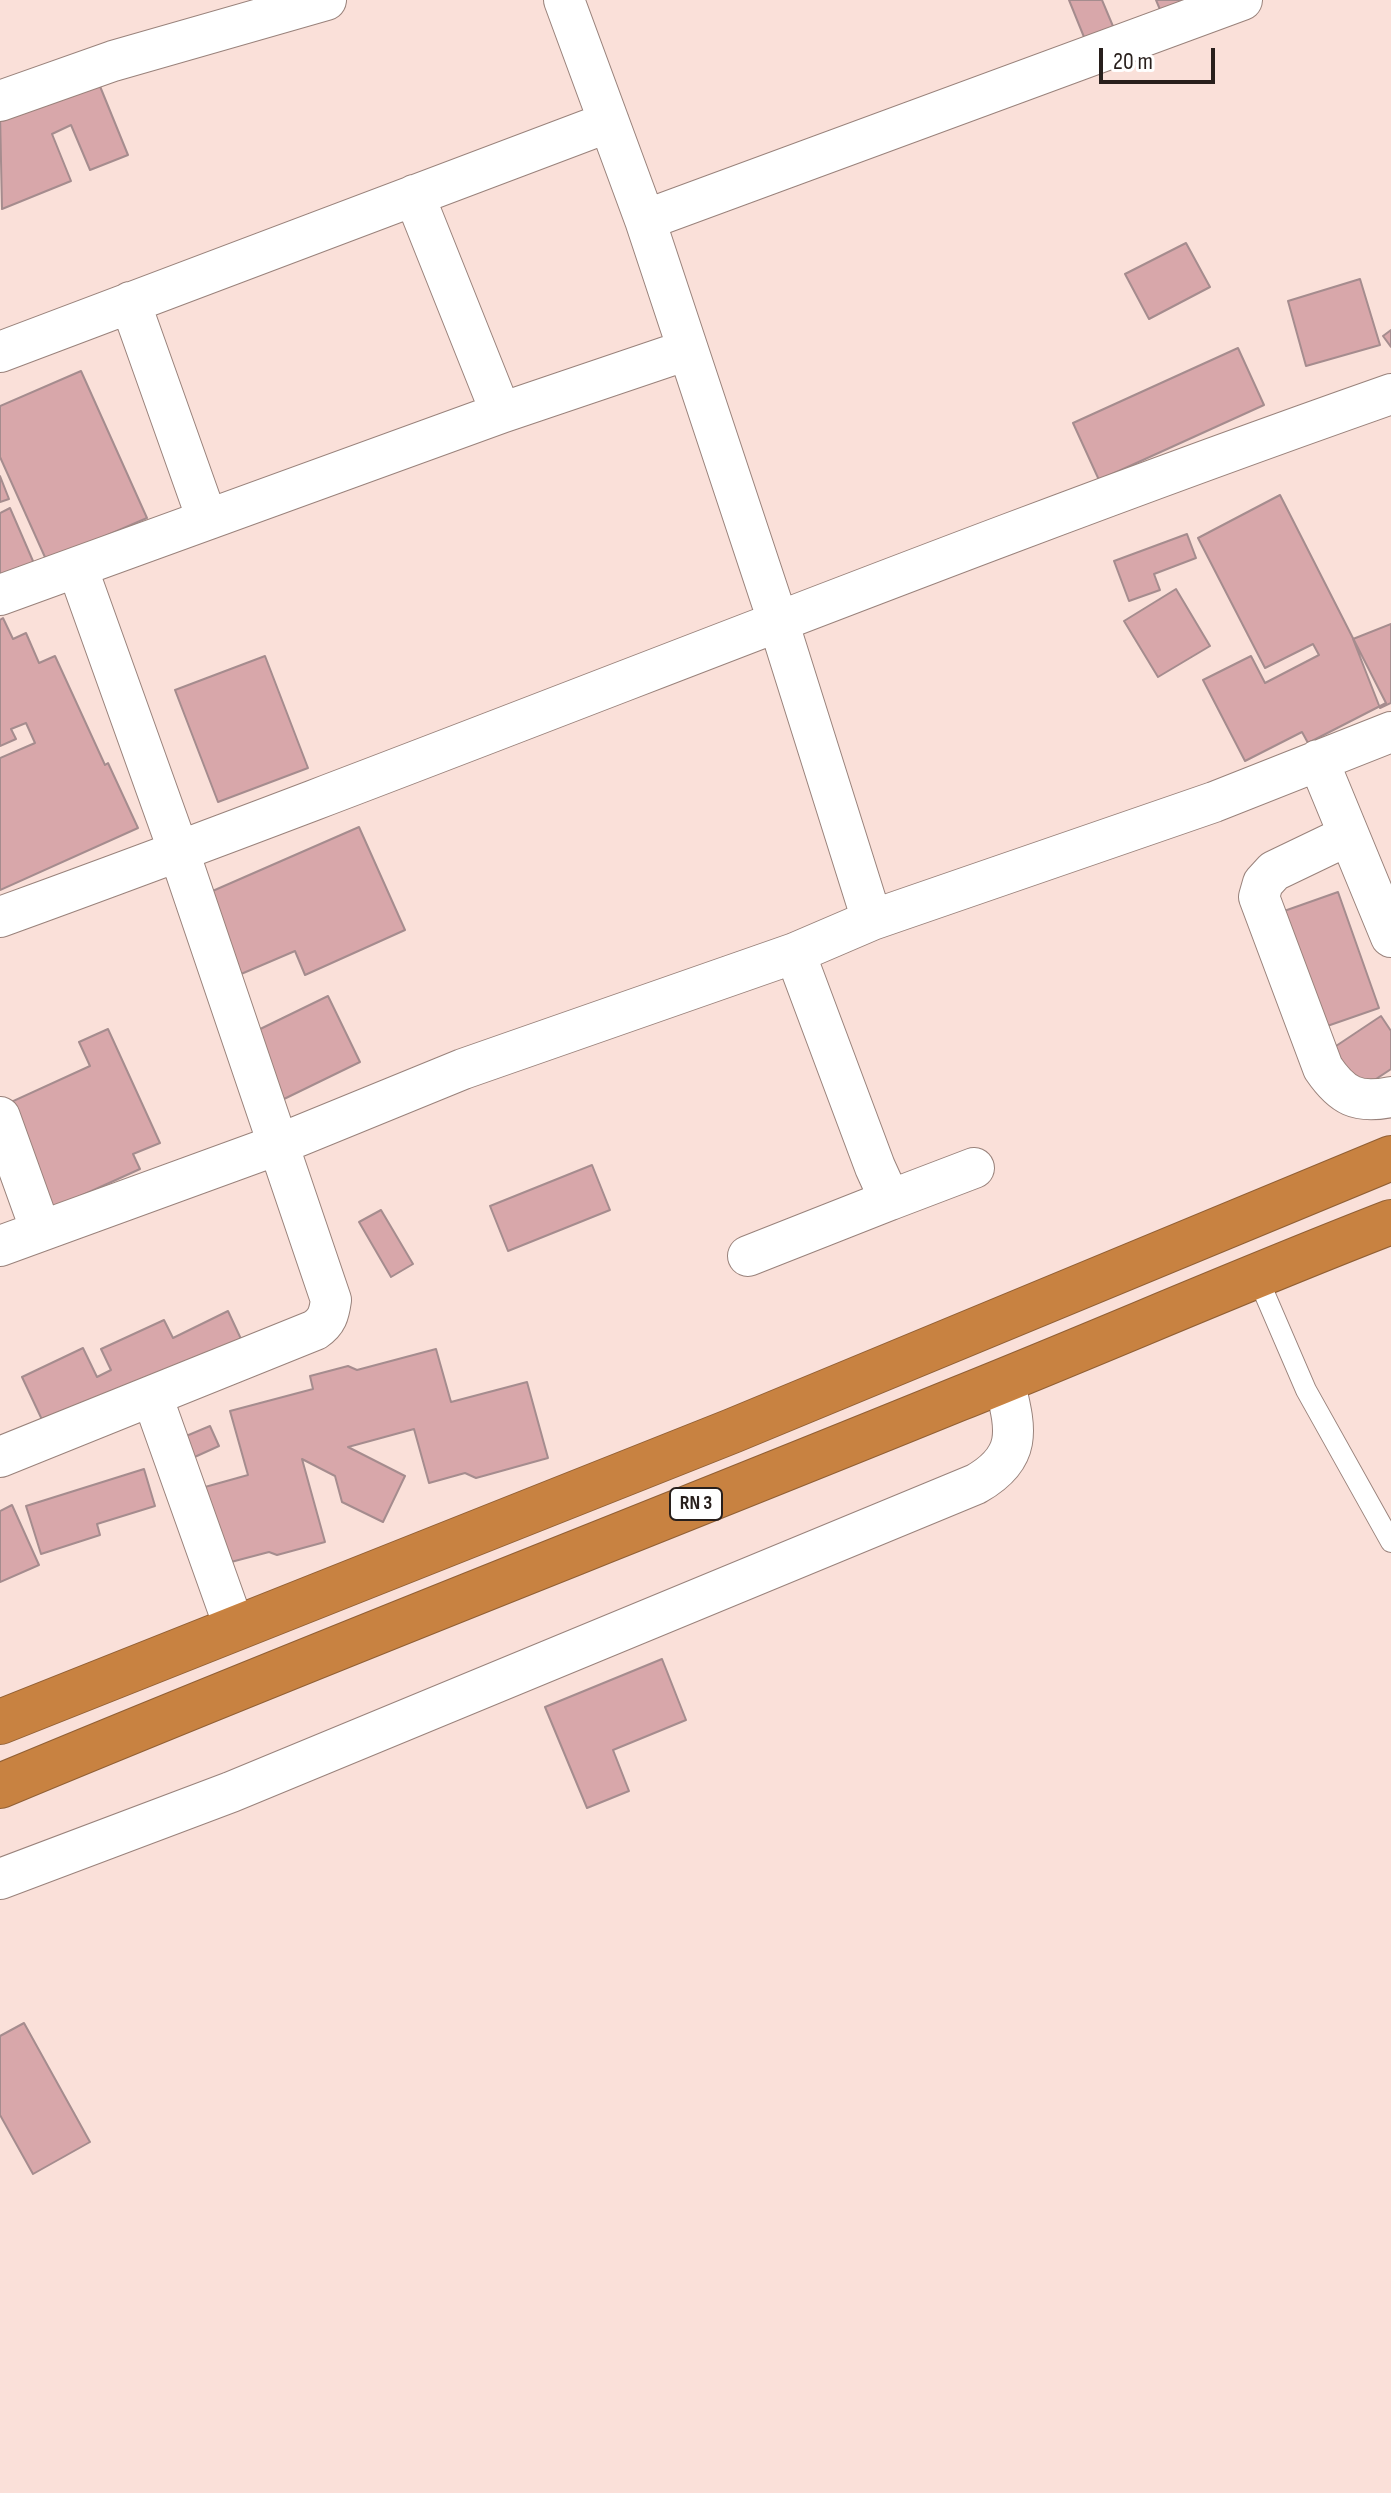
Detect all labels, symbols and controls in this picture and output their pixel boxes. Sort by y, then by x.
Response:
scale bar [1103,32,1219,82]
text: 20 m [1113,47,1153,76]
road number: RN 3 [670,1488,722,1520]

